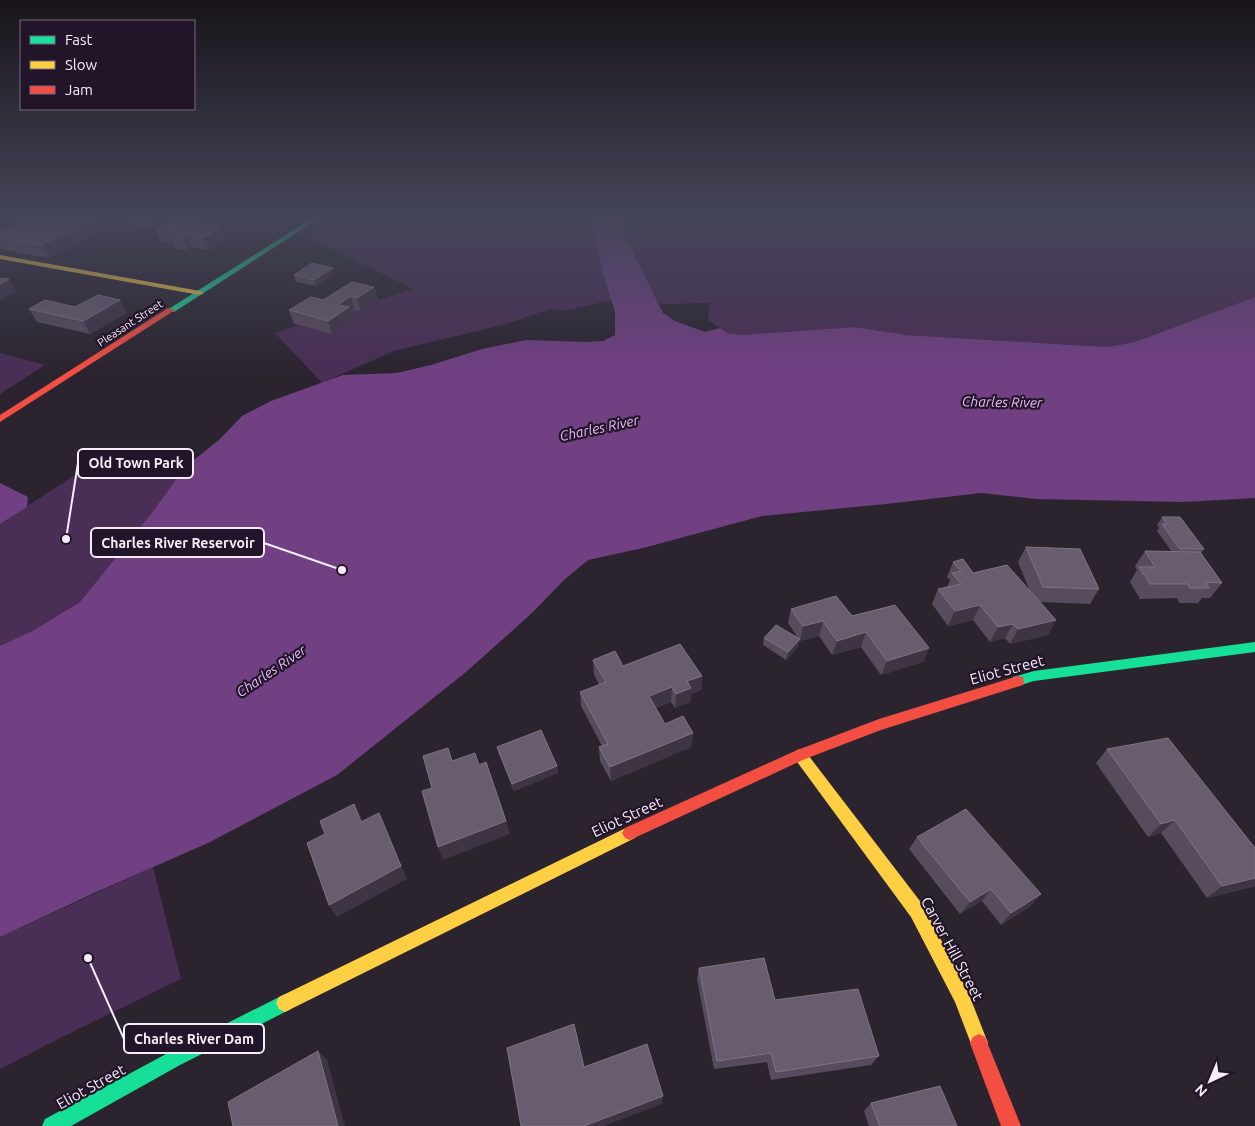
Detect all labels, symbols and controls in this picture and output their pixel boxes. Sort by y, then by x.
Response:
legend [20,20,195,110]
text: Fast [65,31,93,48]
text: Slow [65,56,98,73]
text: Jam [65,81,93,98]
street label: Pleasant Street [95,297,165,349]
water label: Charles River [962,393,1043,411]
water label: Charles River [558,412,641,444]
callout: Old Town Park [78,449,193,478]
text: Old Town Park [89,455,184,471]
callout: Charles River Reservoir [91,528,264,557]
text: Charles River Reservoir [101,535,255,551]
water label: Charles River [233,641,309,700]
street label: Eliot Street [968,651,1046,688]
street label: Eliot Street [589,793,665,840]
street label: Carver Hill Street [918,894,987,1004]
callout: Charles River Dam [124,1024,264,1053]
text: Charles River Dam [134,1031,254,1047]
north arrow [1185,1056,1235,1106]
street label: Eliot Street [53,1061,128,1112]
text: N [1192,1081,1210,1100]

